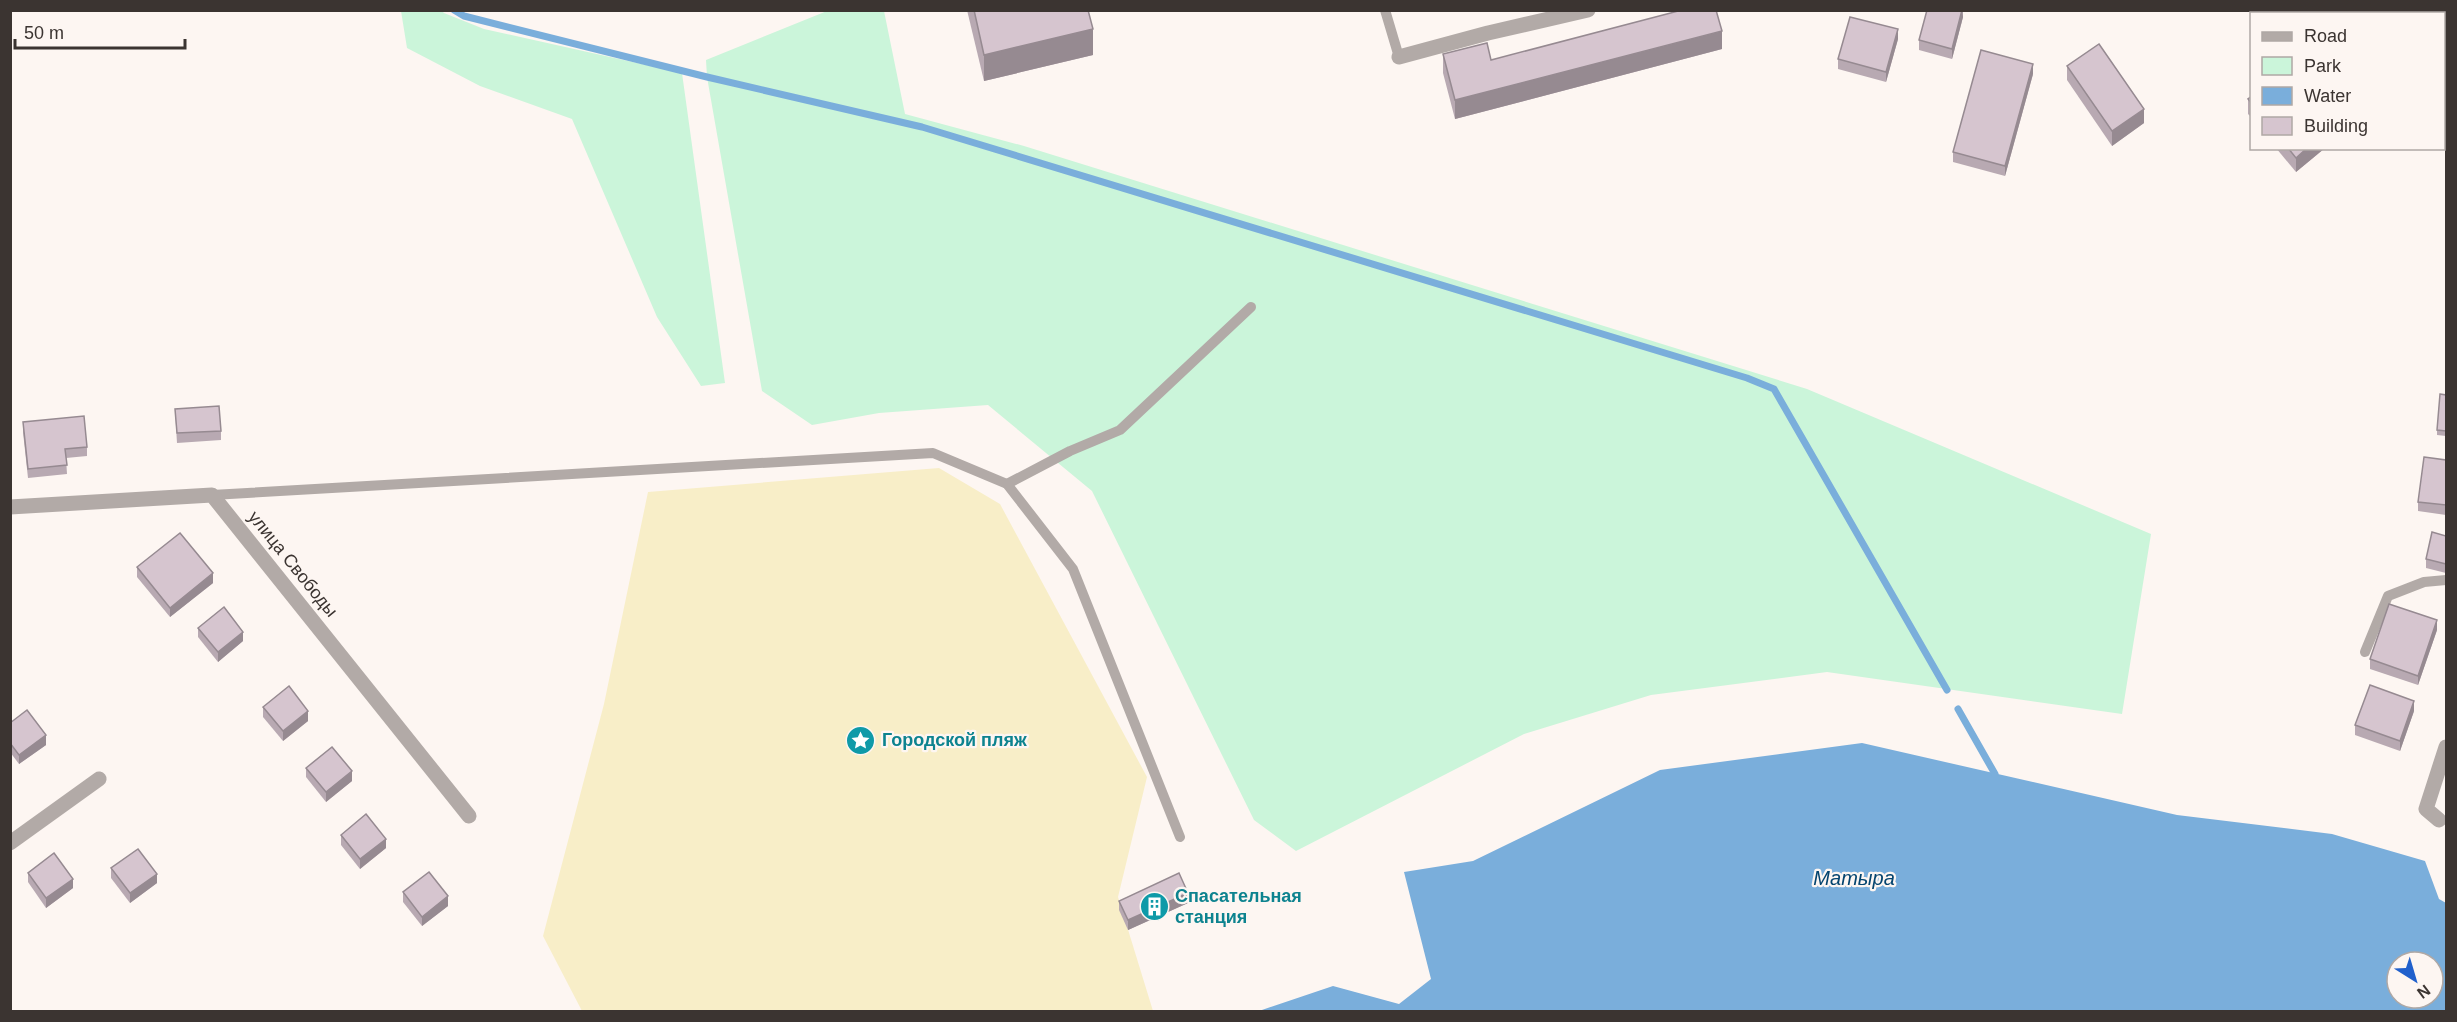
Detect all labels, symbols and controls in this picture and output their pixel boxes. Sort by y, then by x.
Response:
scale bar [15,12,184,50]
legend [2250,12,2445,150]
text: 50 m [24,23,64,43]
text: Road [2304,26,2347,46]
text: Park [2304,56,2342,76]
text: Water [2304,86,2351,106]
text: Building [2304,116,2368,136]
street label: улица Свободы [244,507,342,621]
place icon: Городской пляж [845,724,877,756]
place label: Городской пляж [882,730,1027,750]
water label: Матыра [1813,867,1895,889]
place label: Спасательная станция [1175,886,1302,927]
building icon: Спасательная станция [1138,890,1170,922]
north arrow [2385,950,2445,1010]
text: N [2414,981,2433,1002]

